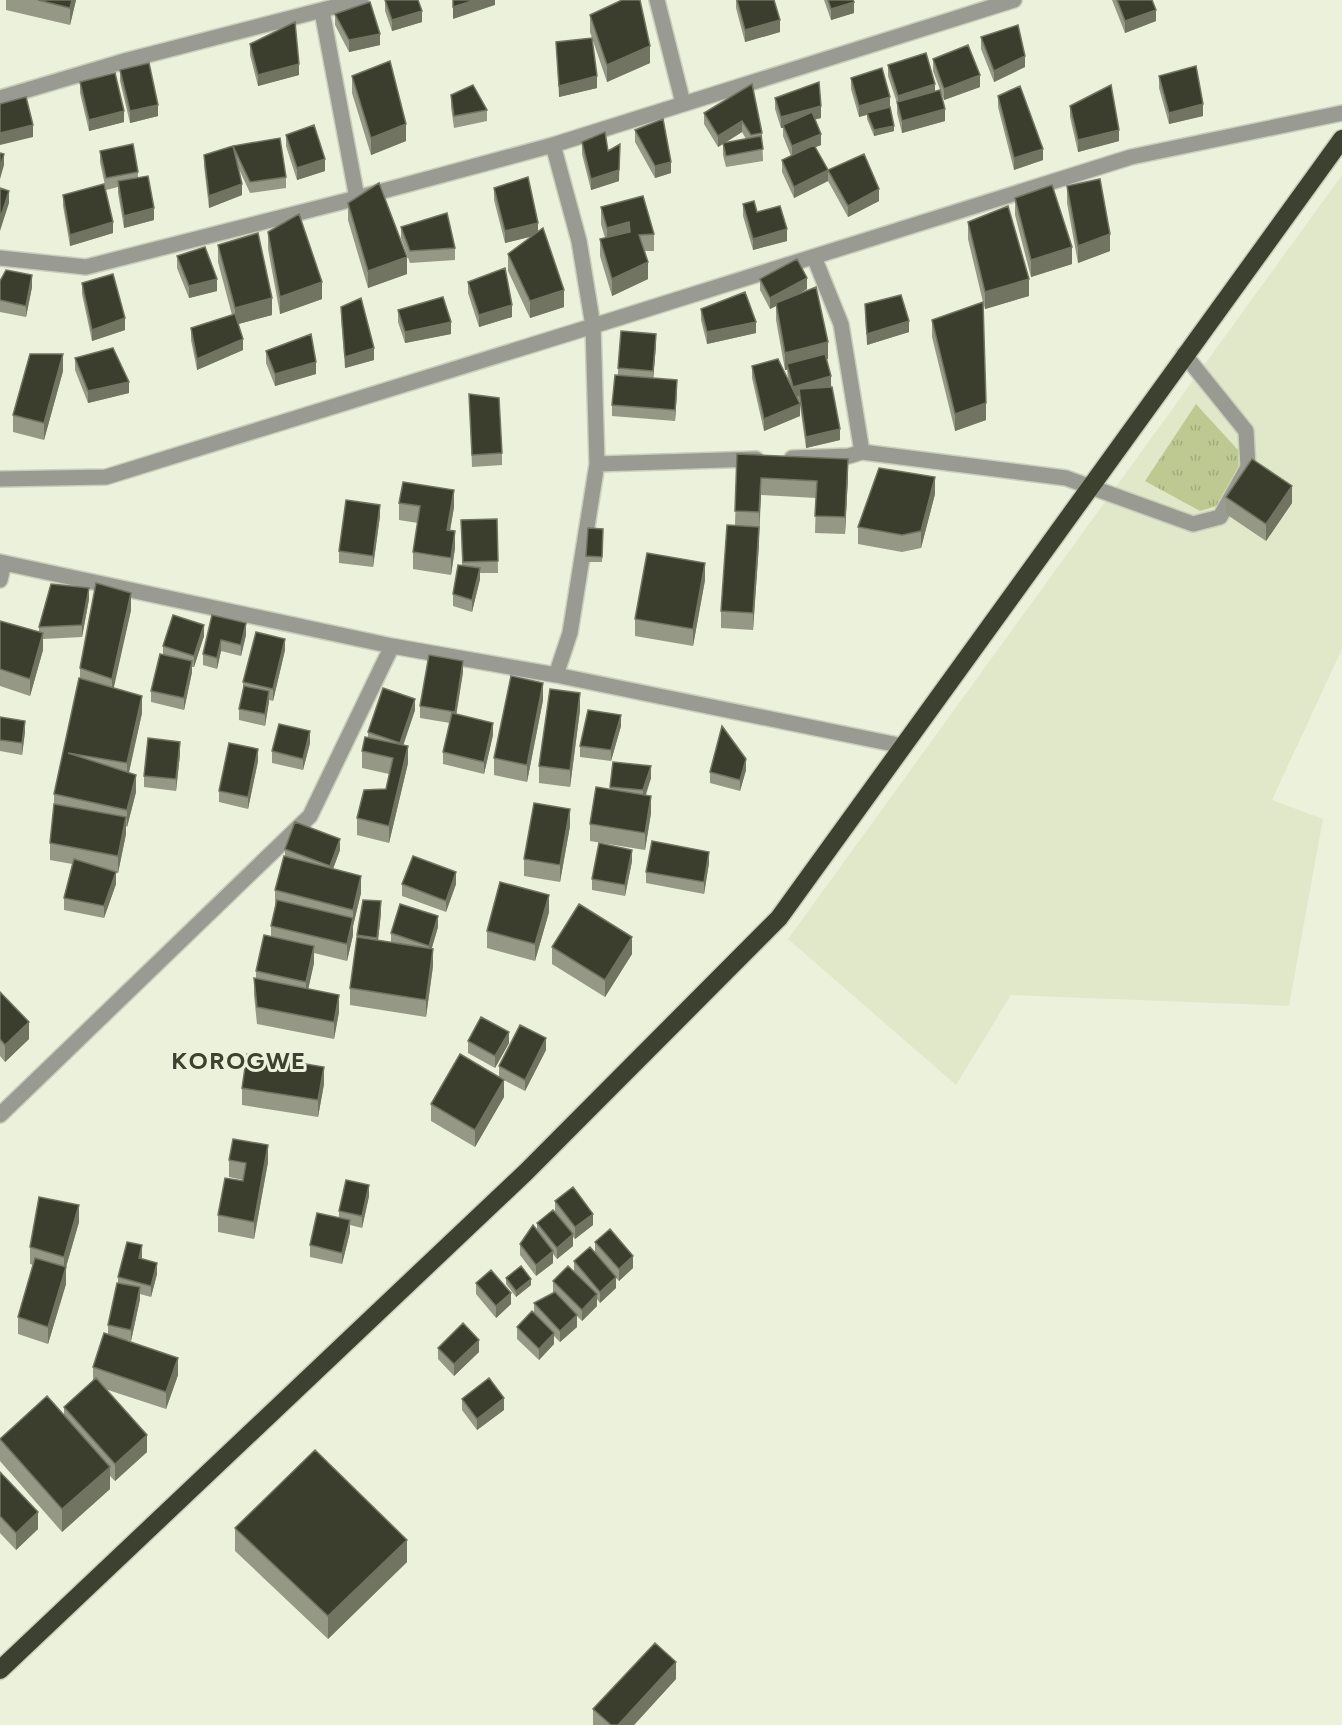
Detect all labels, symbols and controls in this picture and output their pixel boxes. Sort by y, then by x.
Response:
district label: KOROGWE [171,1046,307,1075]

